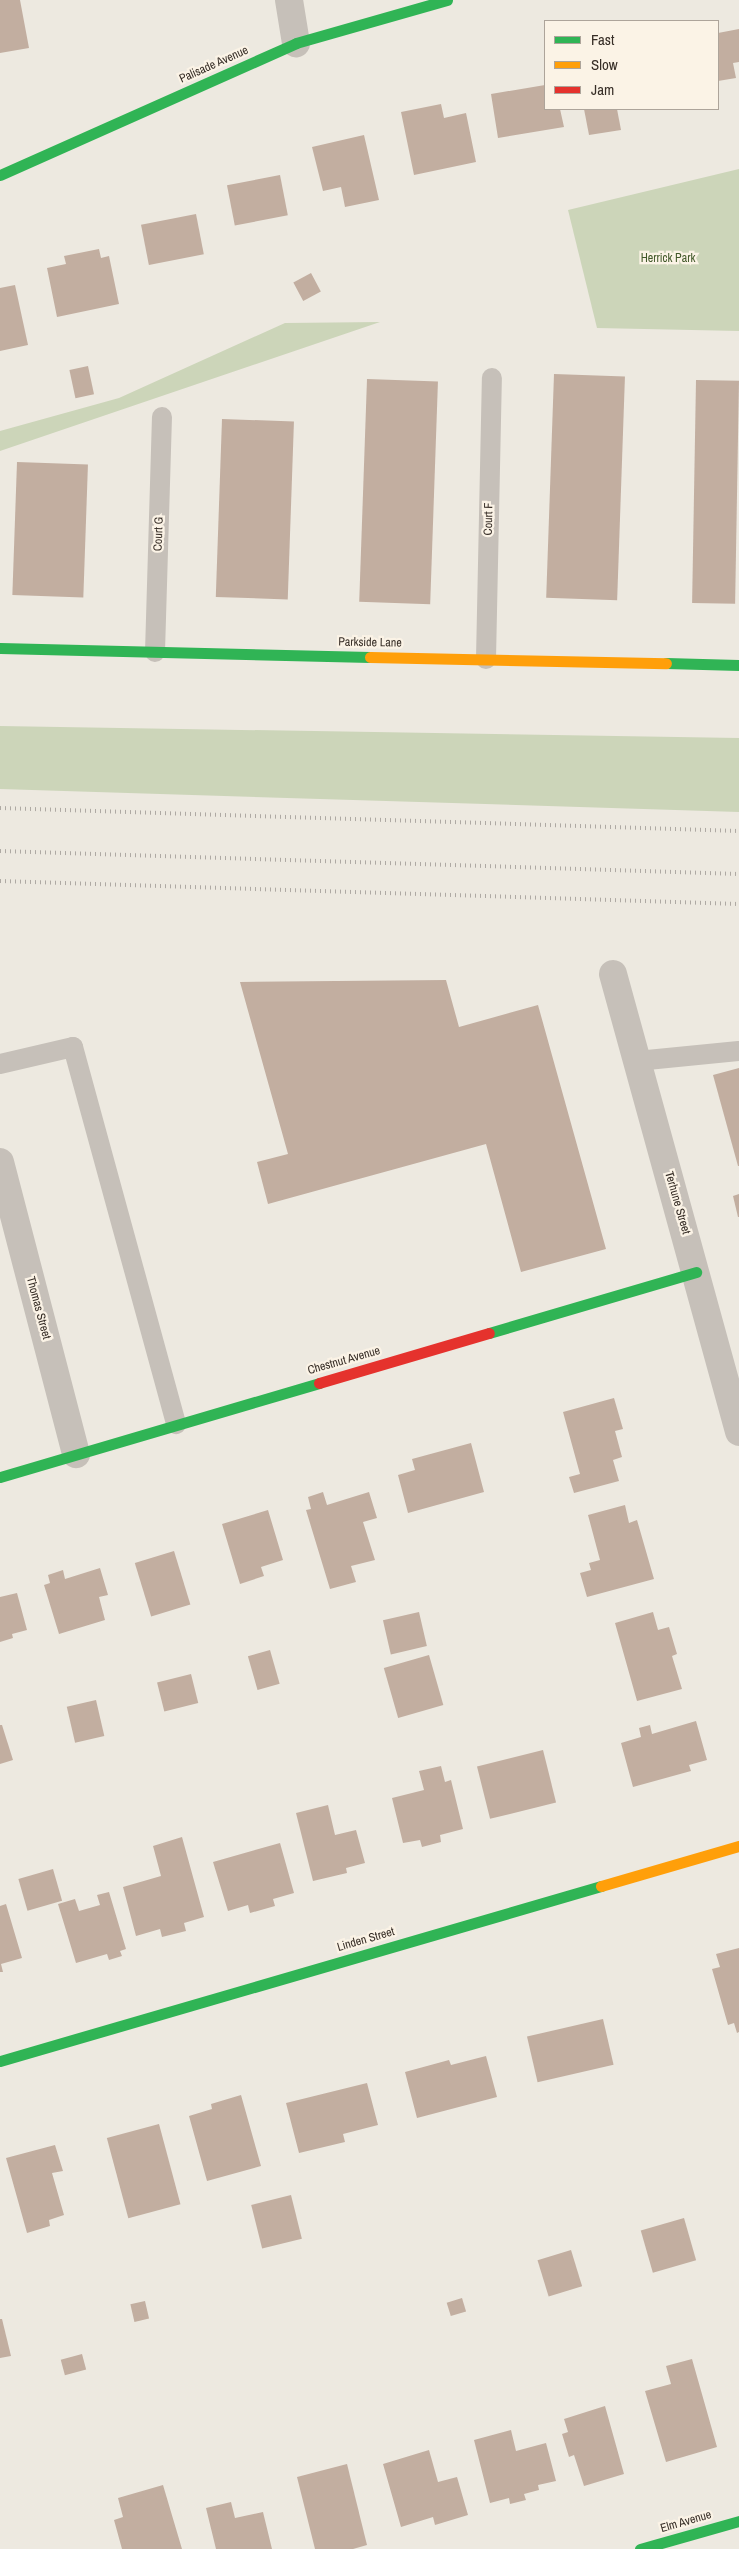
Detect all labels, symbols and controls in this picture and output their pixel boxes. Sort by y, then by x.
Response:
legend [544,20,719,110]
text: Fast [591,29,614,50]
street label: Palisade Avenue [177,43,251,87]
text: Slow [591,54,618,75]
text: Jam [591,79,614,100]
park label: Herrick Park [641,252,695,266]
street label: Court F [482,502,496,536]
street label: Court G [151,517,167,551]
street label: Parkside Lane [338,635,402,651]
street label: Terhune Street [661,1170,693,1236]
street label: Thomas Street [23,1275,53,1341]
street label: Chestnut Avenue [306,1344,382,1378]
street label: Linden Street [336,1925,396,1955]
street label: Elm Avenue [659,2508,713,2536]

